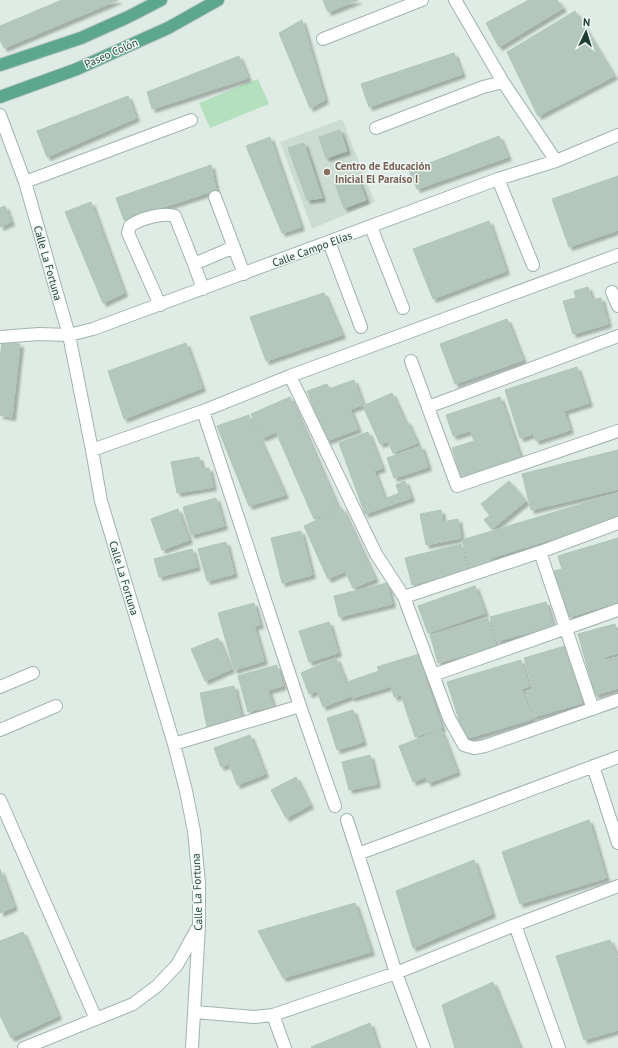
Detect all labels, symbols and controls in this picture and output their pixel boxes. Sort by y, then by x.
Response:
north arrow [566,12,606,52]
text: N [583,15,591,29]
street label: Paseo Colón [82,35,140,71]
place label: Centro de Educación Inicial El Paraíso I [335,159,430,186]
marker: Centro de Educación Inicial El Paraíso I [322,167,332,177]
street label: Calle La Fortuna [31,224,65,302]
street label: Calle Campo Elías [270,228,354,270]
street label: Calle La Fortuna [106,539,142,617]
street label: Calle La Fortuna [189,853,205,931]

